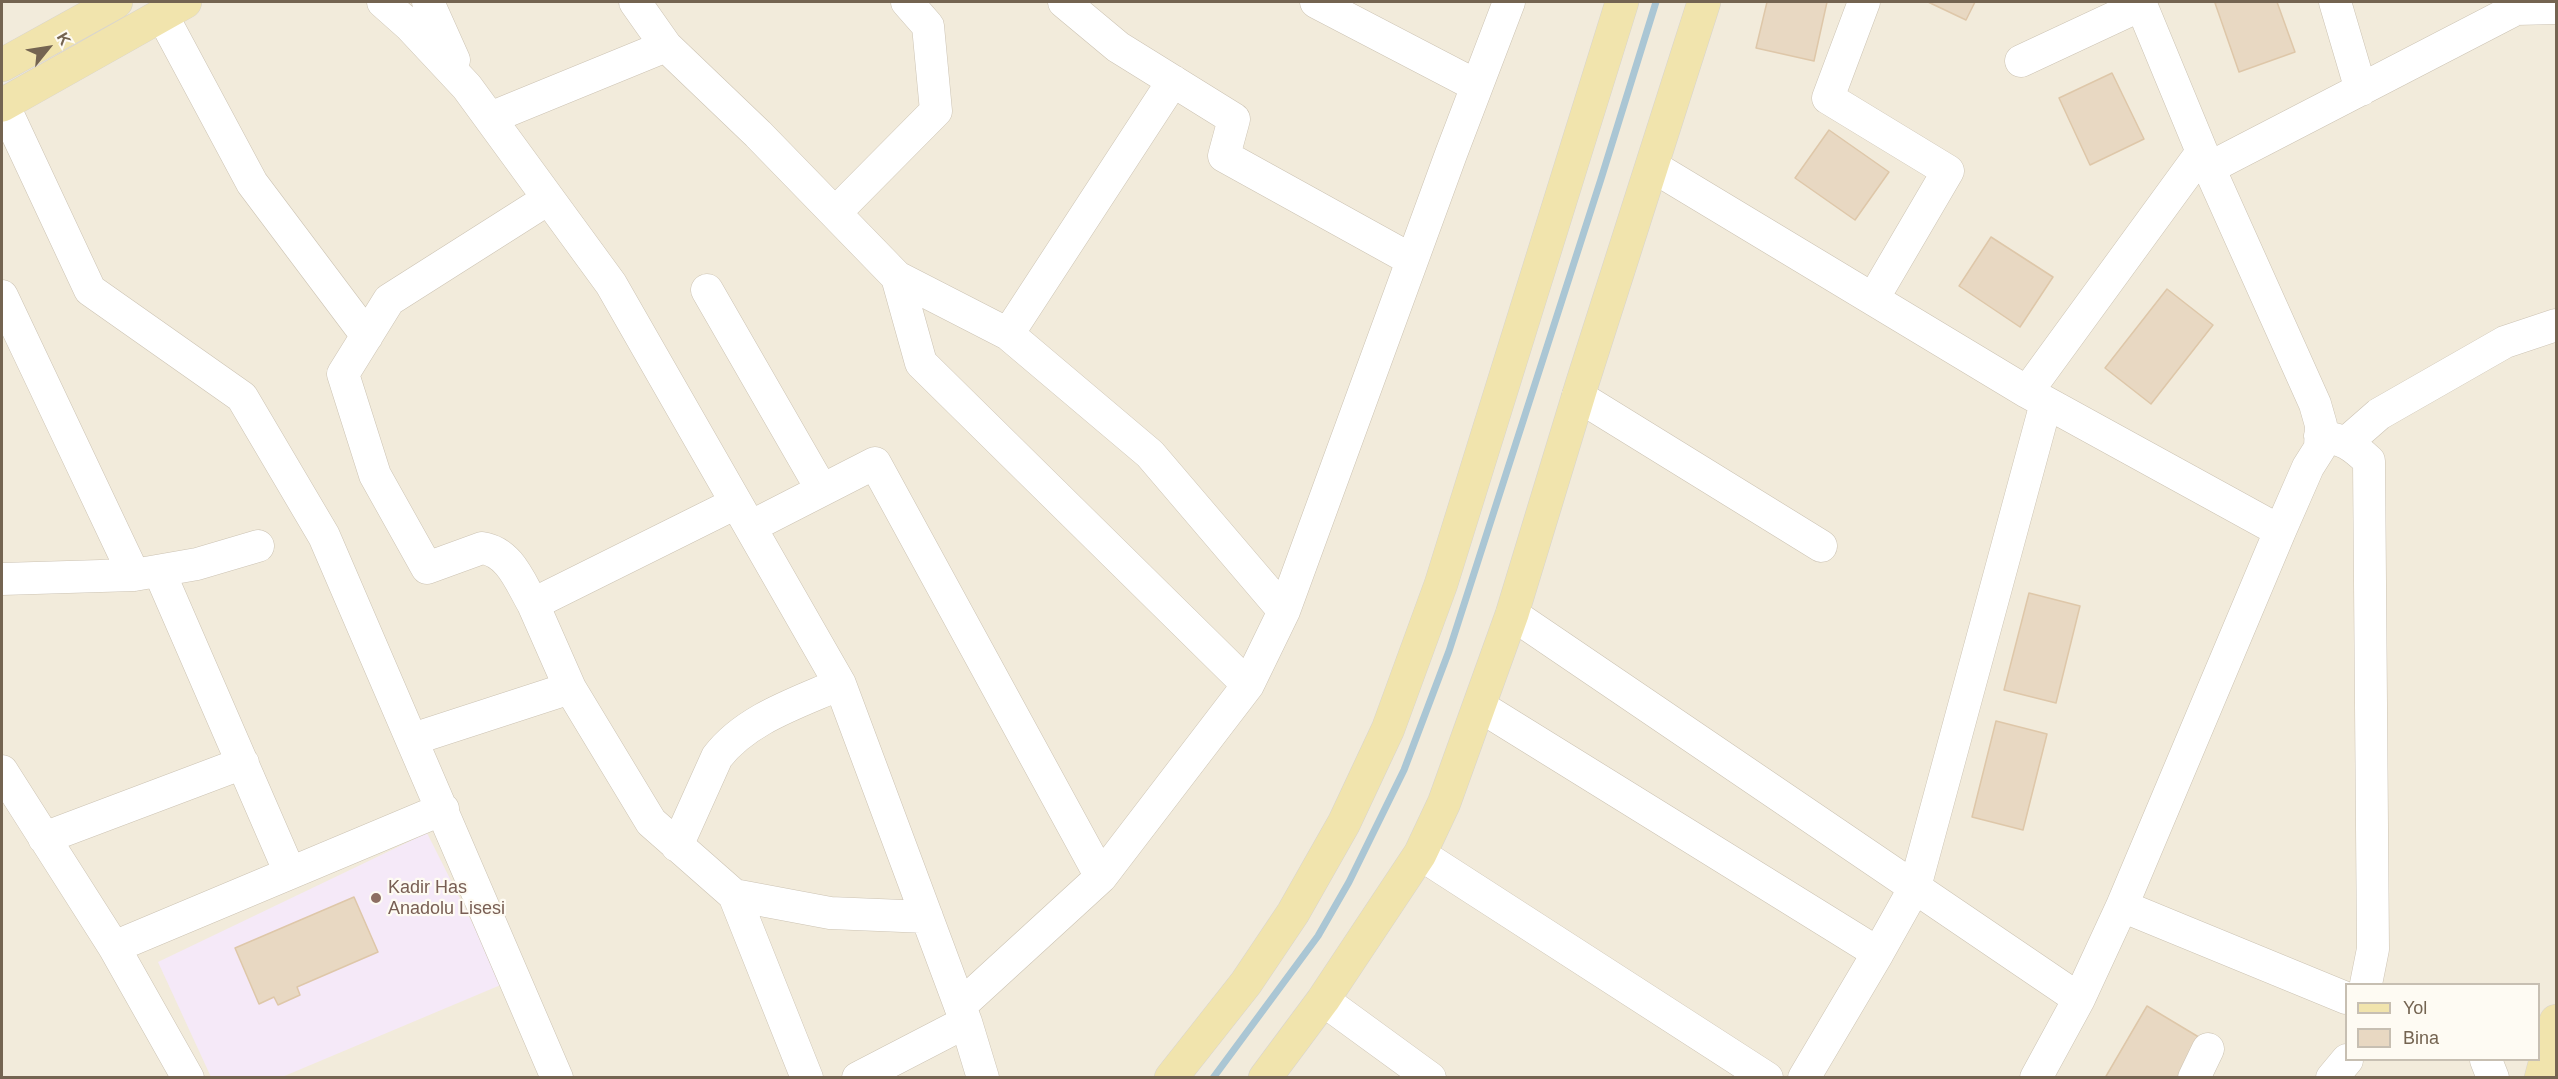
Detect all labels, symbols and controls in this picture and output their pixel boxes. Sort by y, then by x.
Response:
north arrow [18,18,78,78]
text: K [54,29,74,48]
place label: Kadir Has Anadolu Lisesi [388,877,505,920]
marker: Kadir Has Anadolu Lisesi [369,891,383,905]
legend [2345,983,2540,1061]
text: Yol [2403,998,2427,1018]
text: Bina [2403,1028,2439,1048]

